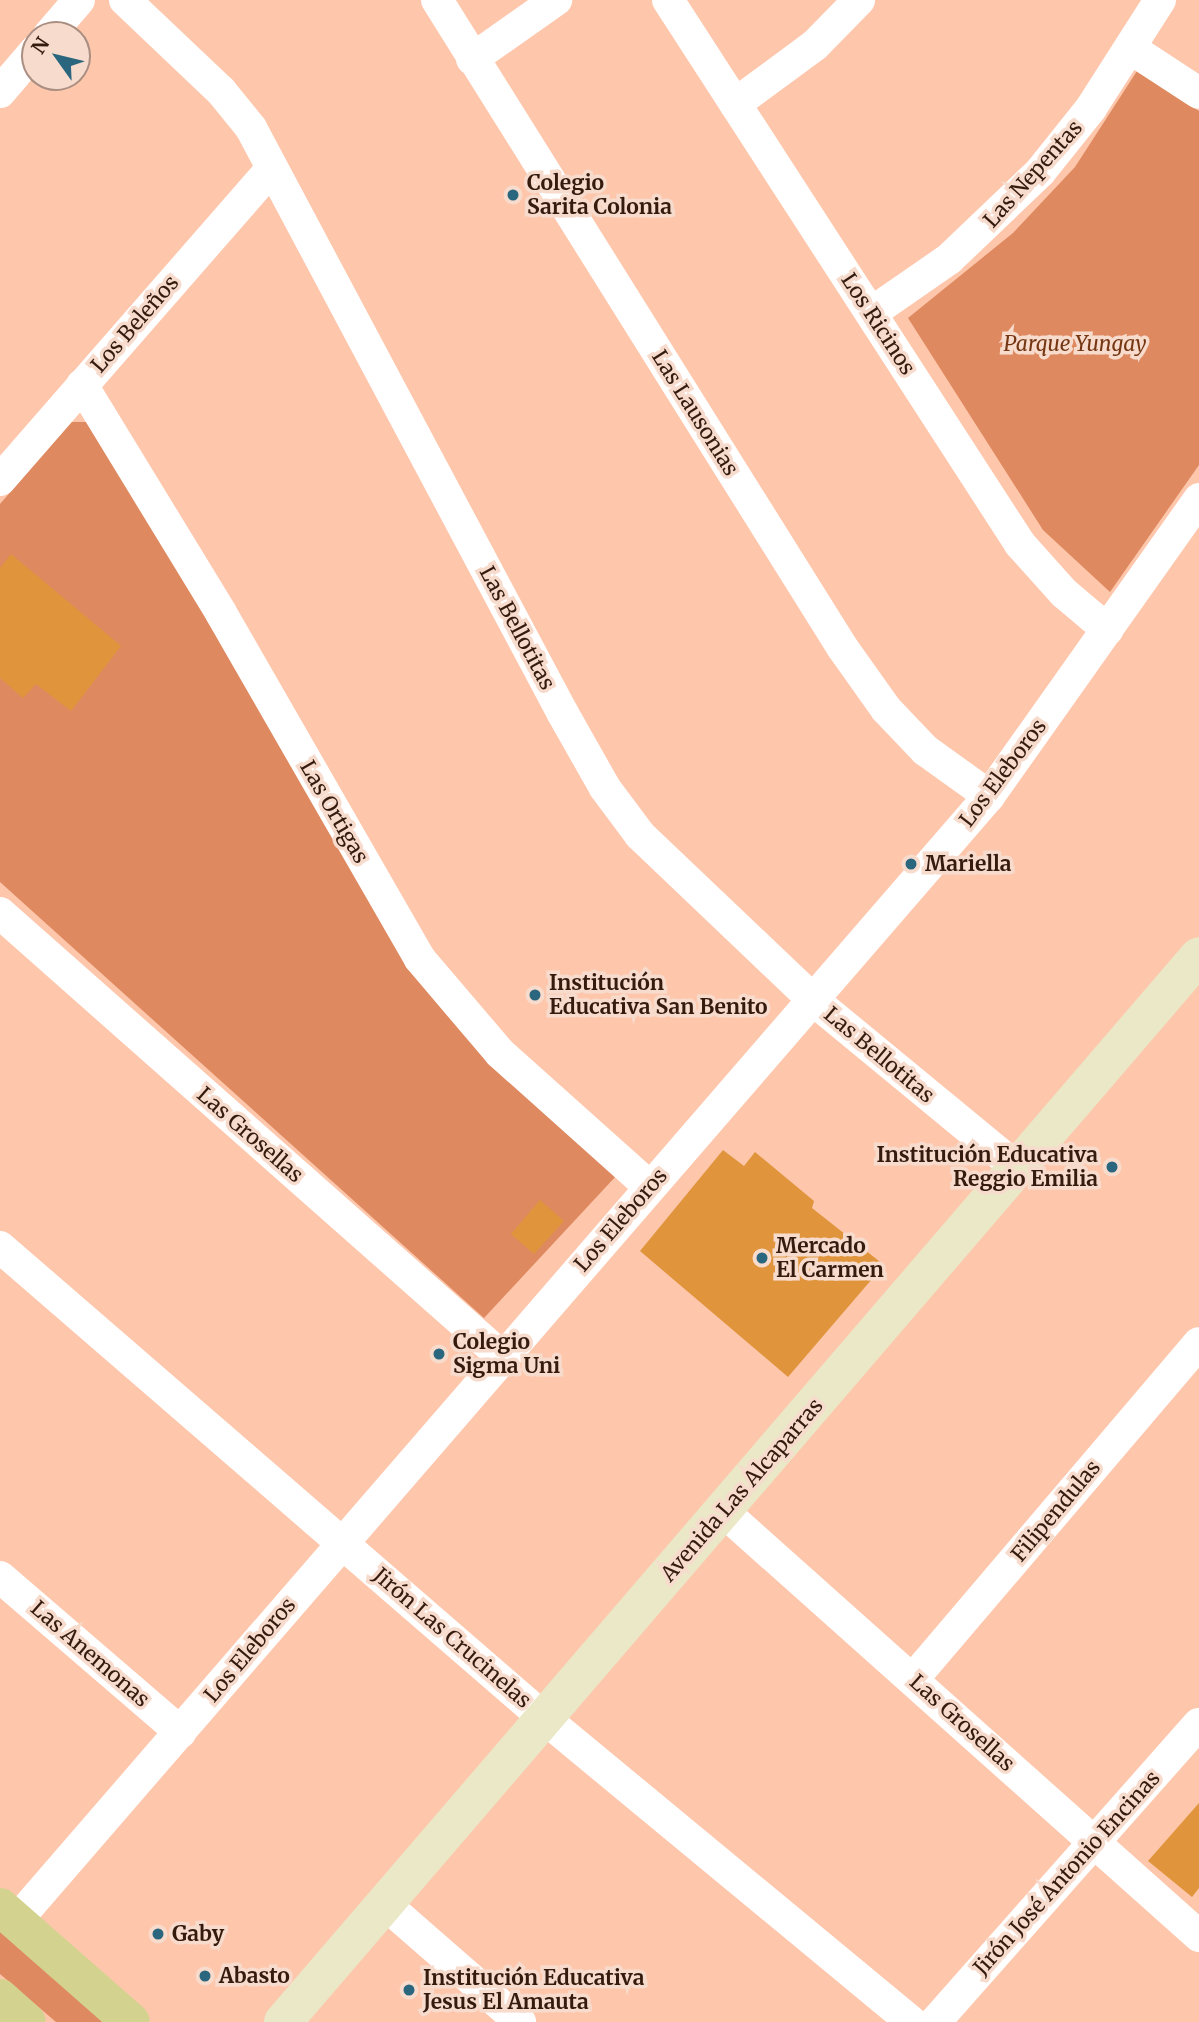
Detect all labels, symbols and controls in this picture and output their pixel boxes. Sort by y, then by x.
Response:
north arrow [21,21,91,91]
text: N [26,32,54,58]
street label: Las Nepentas [978,115,1088,233]
place label: Colegio Sarita Colonia [527,170,672,220]
marker: Colegio Sarita Colonia [505,187,521,203]
street label: Los Ricinos [836,269,920,379]
street label: Los Beleños [86,270,184,378]
park label: Parque Yungay [1003,331,1147,357]
street label: Las Lausonias [646,346,744,480]
street label: Las Bellotitas [474,562,560,694]
street label: Los Eleboros [954,714,1052,832]
street label: Las Ortigas [295,756,373,868]
place label: Mariella [925,851,1012,877]
marker: Mariella [903,856,919,872]
place label: Institución Educativa San Benito [549,970,768,1020]
marker: Institución Educativa San Benito [527,987,543,1003]
street label: Las Bellotitas [819,1002,939,1108]
street label: Las Grosellas [192,1082,308,1188]
place label: Institución Educativa Reggio Emilia [876,1142,1098,1192]
marker: Institución Educativa Reggio Emilia [1104,1159,1120,1175]
street label: Los Eleboros [569,1163,673,1277]
place label: Mercado El Carmen [776,1233,884,1283]
marker: Mercado El Carmen [754,1250,770,1266]
place label: Colegio Sigma Uni [453,1329,560,1379]
marker: Colegio Sigma Uni [431,1346,447,1362]
street label: Avenida Las Alcaparras [656,1393,828,1587]
street label: Filipendulas [1006,1455,1106,1567]
street label: Jirón Las Crucinelas [368,1563,536,1713]
street label: Los Eleboros [199,1593,301,1707]
street label: Las Anemonas [26,1596,154,1712]
street label: Las Grosellas [904,1669,1020,1777]
street label: Jirón José Antonio Encinas [969,1766,1165,1980]
place label: Gaby [172,1921,224,1947]
marker: Gaby [150,1926,166,1942]
place label: Abasto [219,1963,290,1989]
place label: Institución Educativa Jesus El Amauta [423,1965,645,2015]
marker: Abasto [197,1968,213,1984]
marker: Institución Educativa Jesus El Amauta [401,1982,417,1998]

